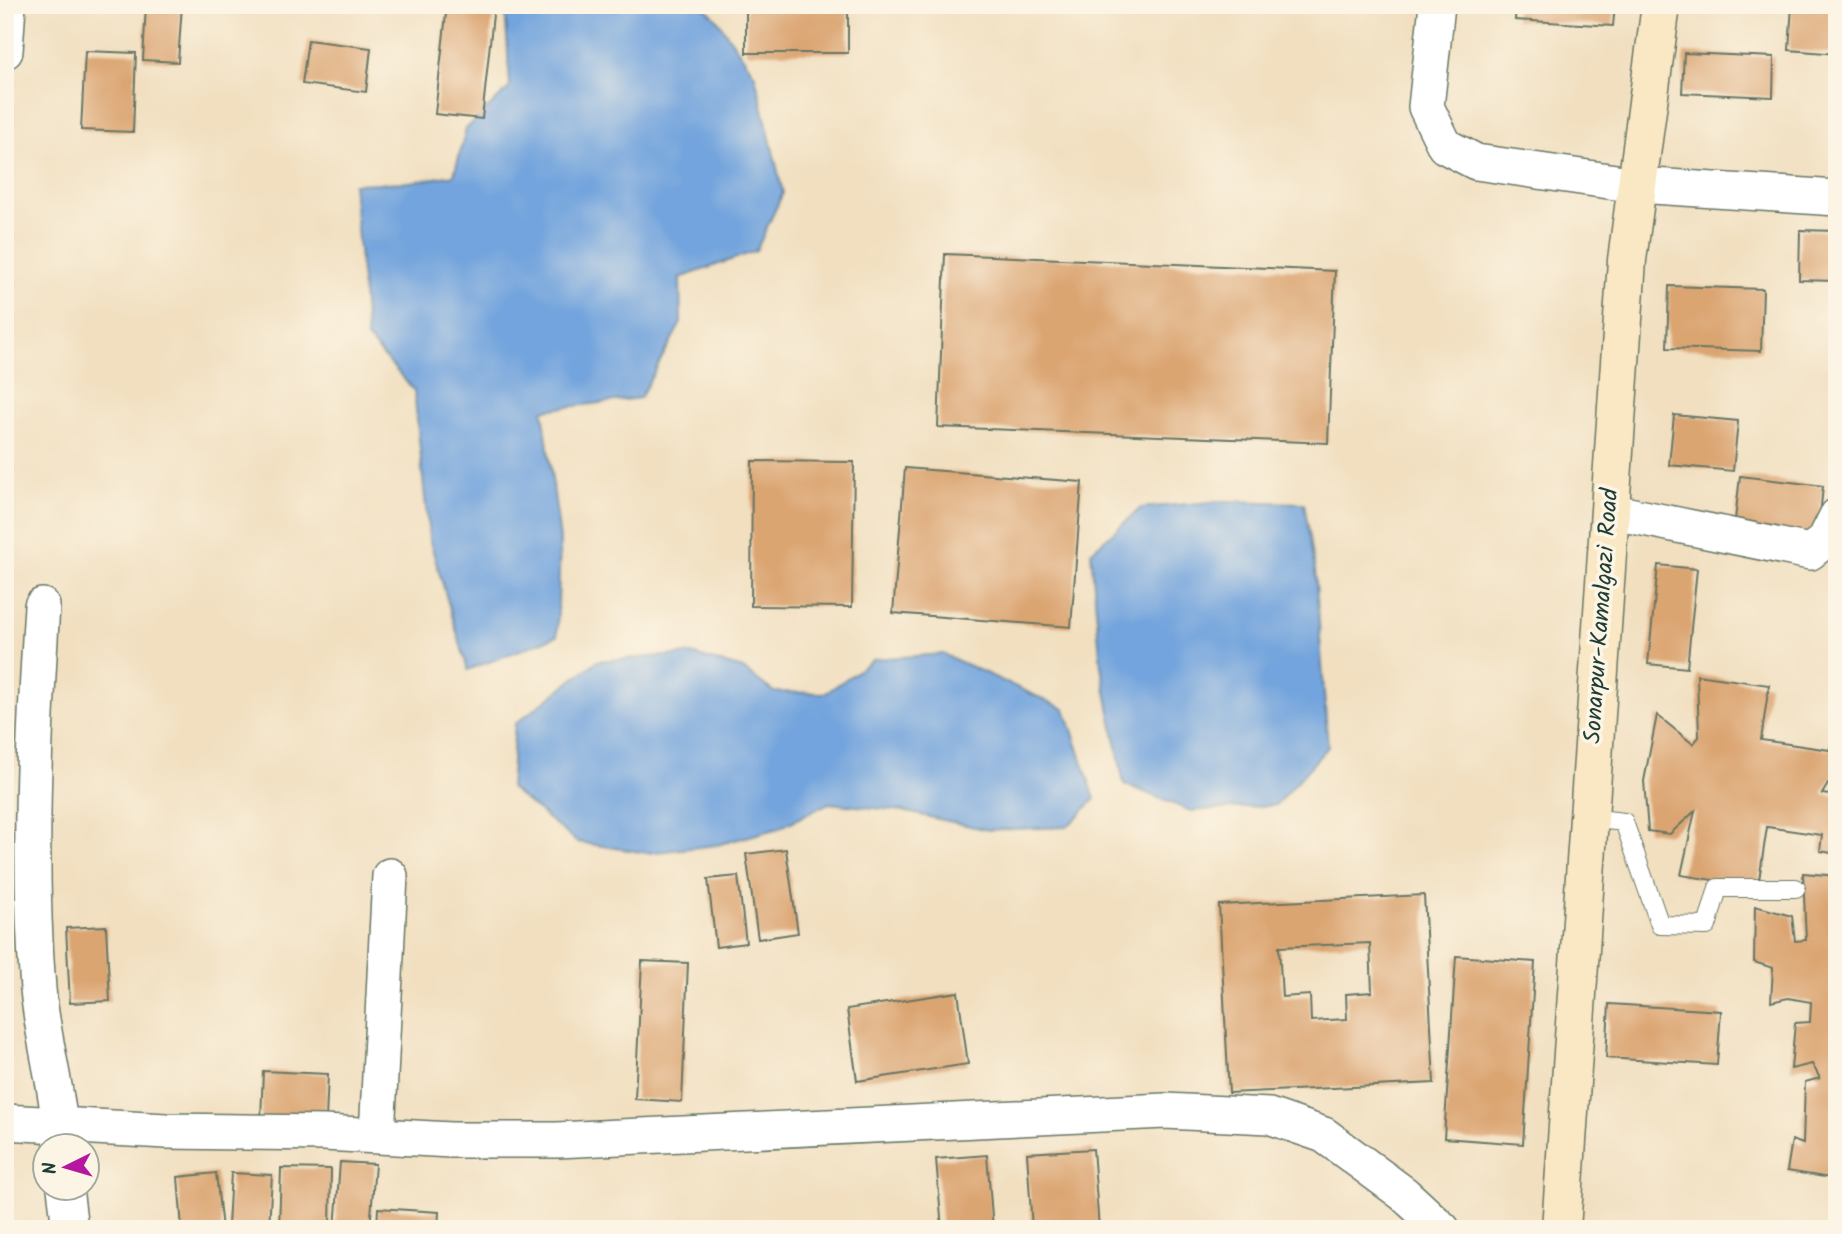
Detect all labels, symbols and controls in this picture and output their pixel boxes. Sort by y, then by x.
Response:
street label: Sonarpur-Kamalgazi Road [1574,486,1630,745]
north arrow [32,1132,102,1202]
text: N [36,1161,67,1176]

